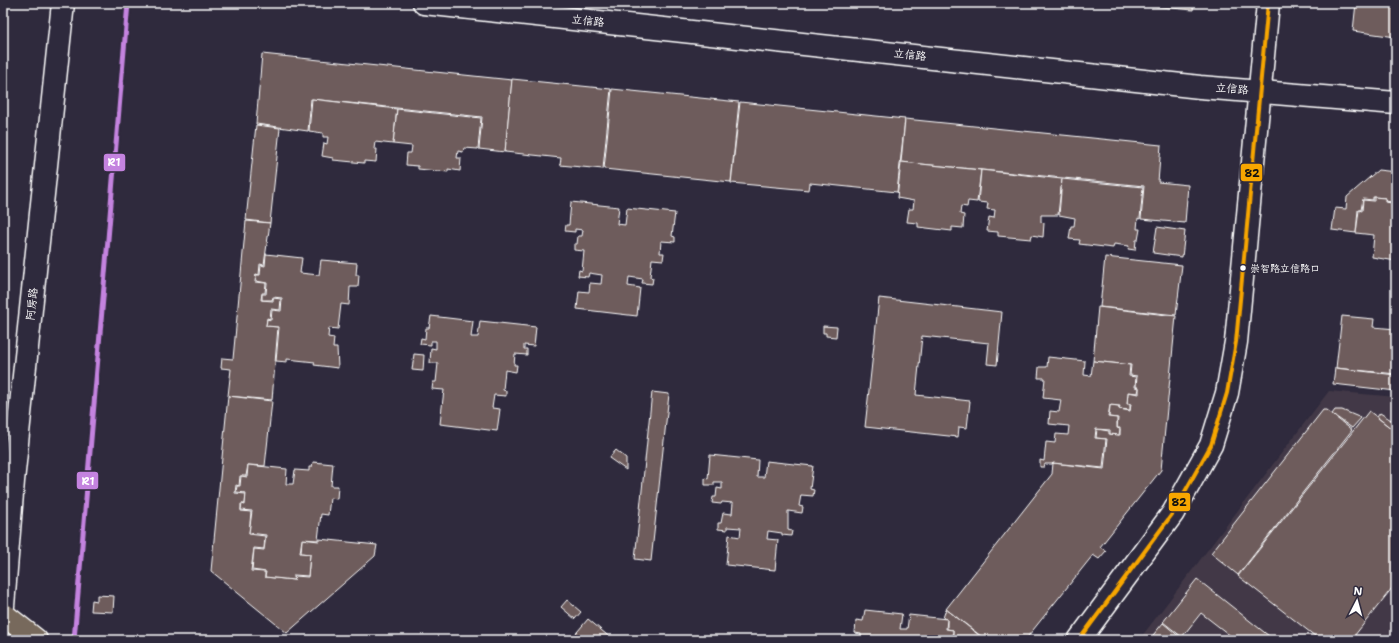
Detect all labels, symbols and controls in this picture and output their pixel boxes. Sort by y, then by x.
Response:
street label: 立信路 [571,12,605,30]
street label: 立信路 [893,46,927,64]
street label: 立信路 [1215,80,1249,98]
line badge: R1 [103,153,126,172]
text: R1 [108,155,120,170]
line badge: 82 [1240,163,1263,182]
text: 82 [1244,166,1260,181]
place label: 崇智路立信路口 [1250,262,1320,275]
marker: 崇智路立信路口 [1238,263,1248,273]
street label: 阿房路 [23,287,41,321]
line badge: R1 [76,471,99,490]
text: R1 [82,474,94,489]
line badge: 82 [1168,492,1191,512]
text: 82 [1171,495,1187,510]
north arrow [1337,581,1377,621]
text: N [1353,584,1363,599]

